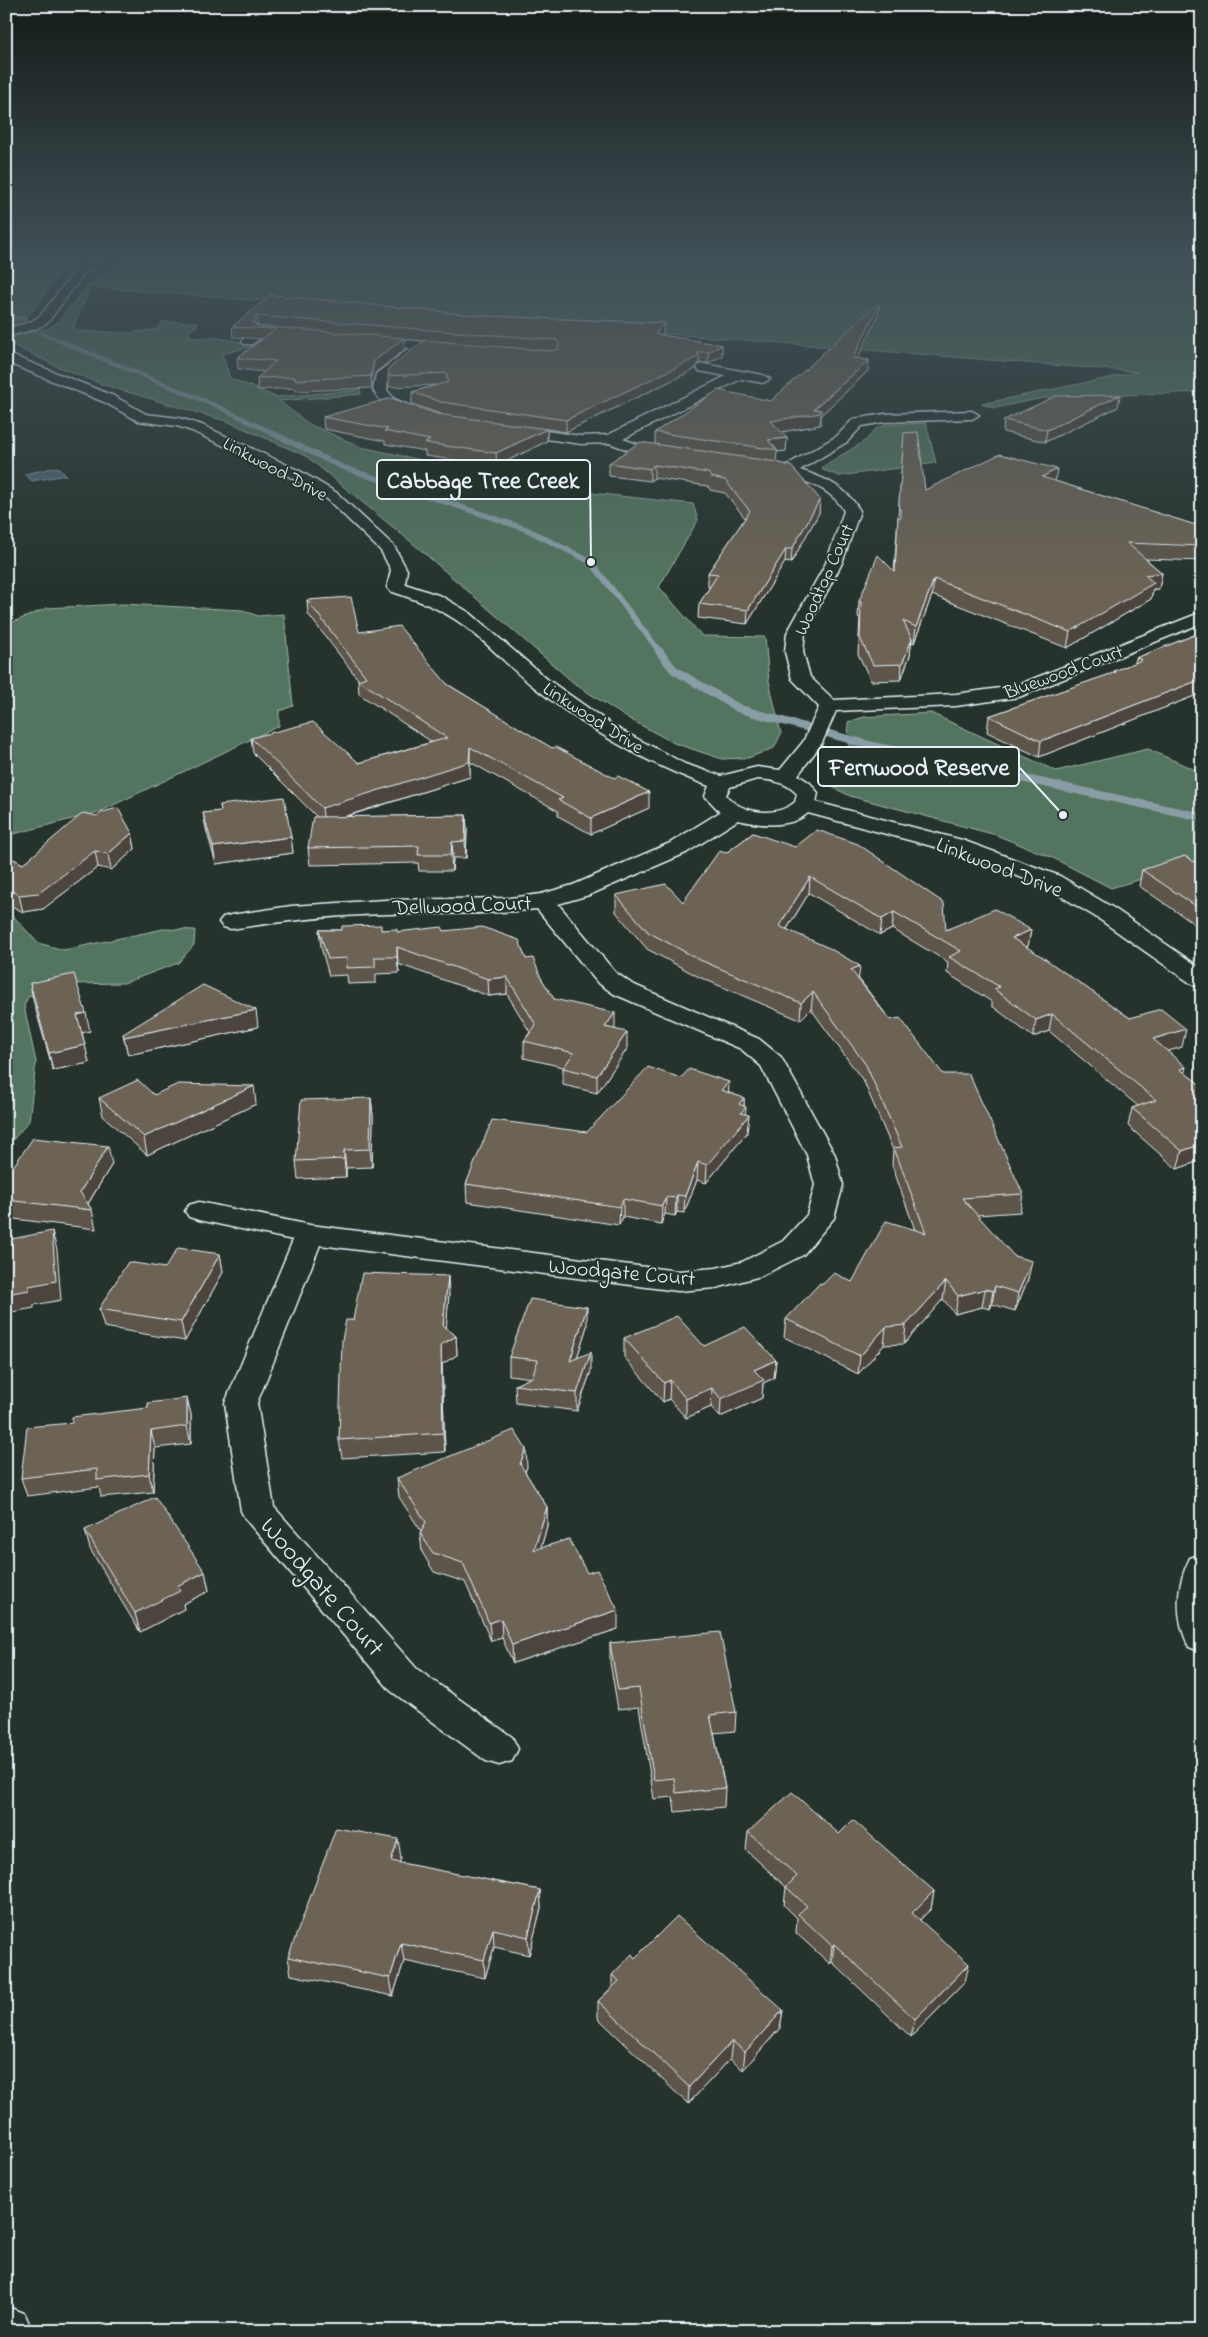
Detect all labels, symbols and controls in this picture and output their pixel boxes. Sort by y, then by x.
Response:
street label: Linkwood Drive [218,431,332,509]
callout: Cabbage Tree Creek [377,460,590,499]
text: Cabbage Tree Creek [387,465,580,501]
street label: Woodtop Court [789,519,862,640]
street label: Bluewood Court [1000,639,1128,708]
street label: Linkwood Drive [537,676,649,762]
callout: Fernwood Reserve [818,747,1019,786]
text: Fernwood Reserve [828,752,1011,787]
street label: Linkwood Drive [931,830,1067,908]
street label: Dellwood Court [391,889,533,925]
street label: Woodgate Court [547,1252,697,1297]
street label: Woodgate Court [249,1510,392,1666]

